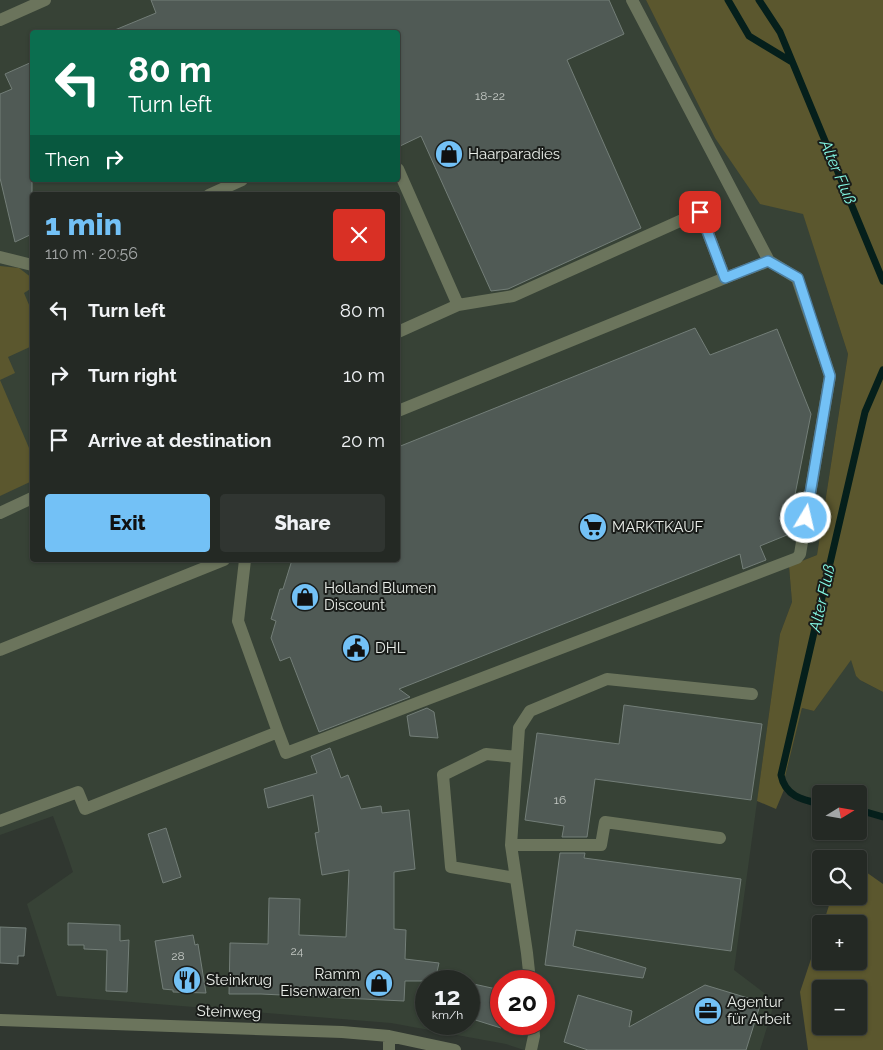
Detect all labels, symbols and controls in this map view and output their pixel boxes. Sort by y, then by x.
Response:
text: 80 m [128,49,212,90]
icon: left [45,50,110,115]
house number: 18-22 [475,89,505,103]
text: Turn left [128,91,212,117]
water label: Alter Fluß [816,136,860,207]
shop icon: Haarparadies [434,139,464,169]
icon: right [100,145,128,173]
place label: Haarparadies [468,145,560,163]
text: Then [45,148,90,170]
pin [679,191,721,233]
icon: arrive [686,198,714,226]
text: 1 min [45,207,122,242]
button: close [333,209,385,261]
text: 110 m · 20:56 [45,244,138,263]
icon: left [45,296,73,324]
text: Turn left [88,299,165,321]
text: 80 m [340,299,385,321]
icon: right [45,361,73,389]
text: Turn right [88,364,177,386]
text: 10 m [343,364,385,386]
icon: arrive [45,426,73,454]
text: Arrive at destination [88,429,272,451]
text: 20 m [341,429,385,451]
position arrow [779,491,831,543]
button: Exit [45,494,210,552]
button: Share [220,494,385,552]
supermarket icon: MARKTKAUF [578,512,608,542]
place label: MARKTKAUF [612,518,704,536]
water label: Alter Fluß [805,563,839,634]
place label: Holland Blumen Discount [324,579,436,614]
shop icon: Holland Blumen Discount [290,582,320,612]
public building icon: DHL [341,633,371,663]
place label: DHL [375,639,406,657]
north arrow [812,785,868,840]
map controls [812,785,867,1035]
house number: 16 [554,793,566,807]
button: search [812,850,867,905]
button: + [812,915,867,970]
house number: 24 [291,944,304,958]
house number: 28 [171,949,185,963]
restaurant icon: Steinkrug [172,965,202,995]
place label: Ramm Eisenwaren [280,965,360,1000]
shop icon: Ramm Eisenwaren [364,968,394,998]
speed limit sign: 20 [490,970,555,1035]
place label: Steinkrug [206,971,272,989]
button: − [812,980,867,1035]
text: 12 [434,981,461,1011]
place label: Agentur für Arbeit [727,993,791,1028]
office icon: Agentur für Arbeit [693,996,723,1026]
street label: Steinweg [196,1002,262,1022]
text: km/h [432,1008,463,1022]

